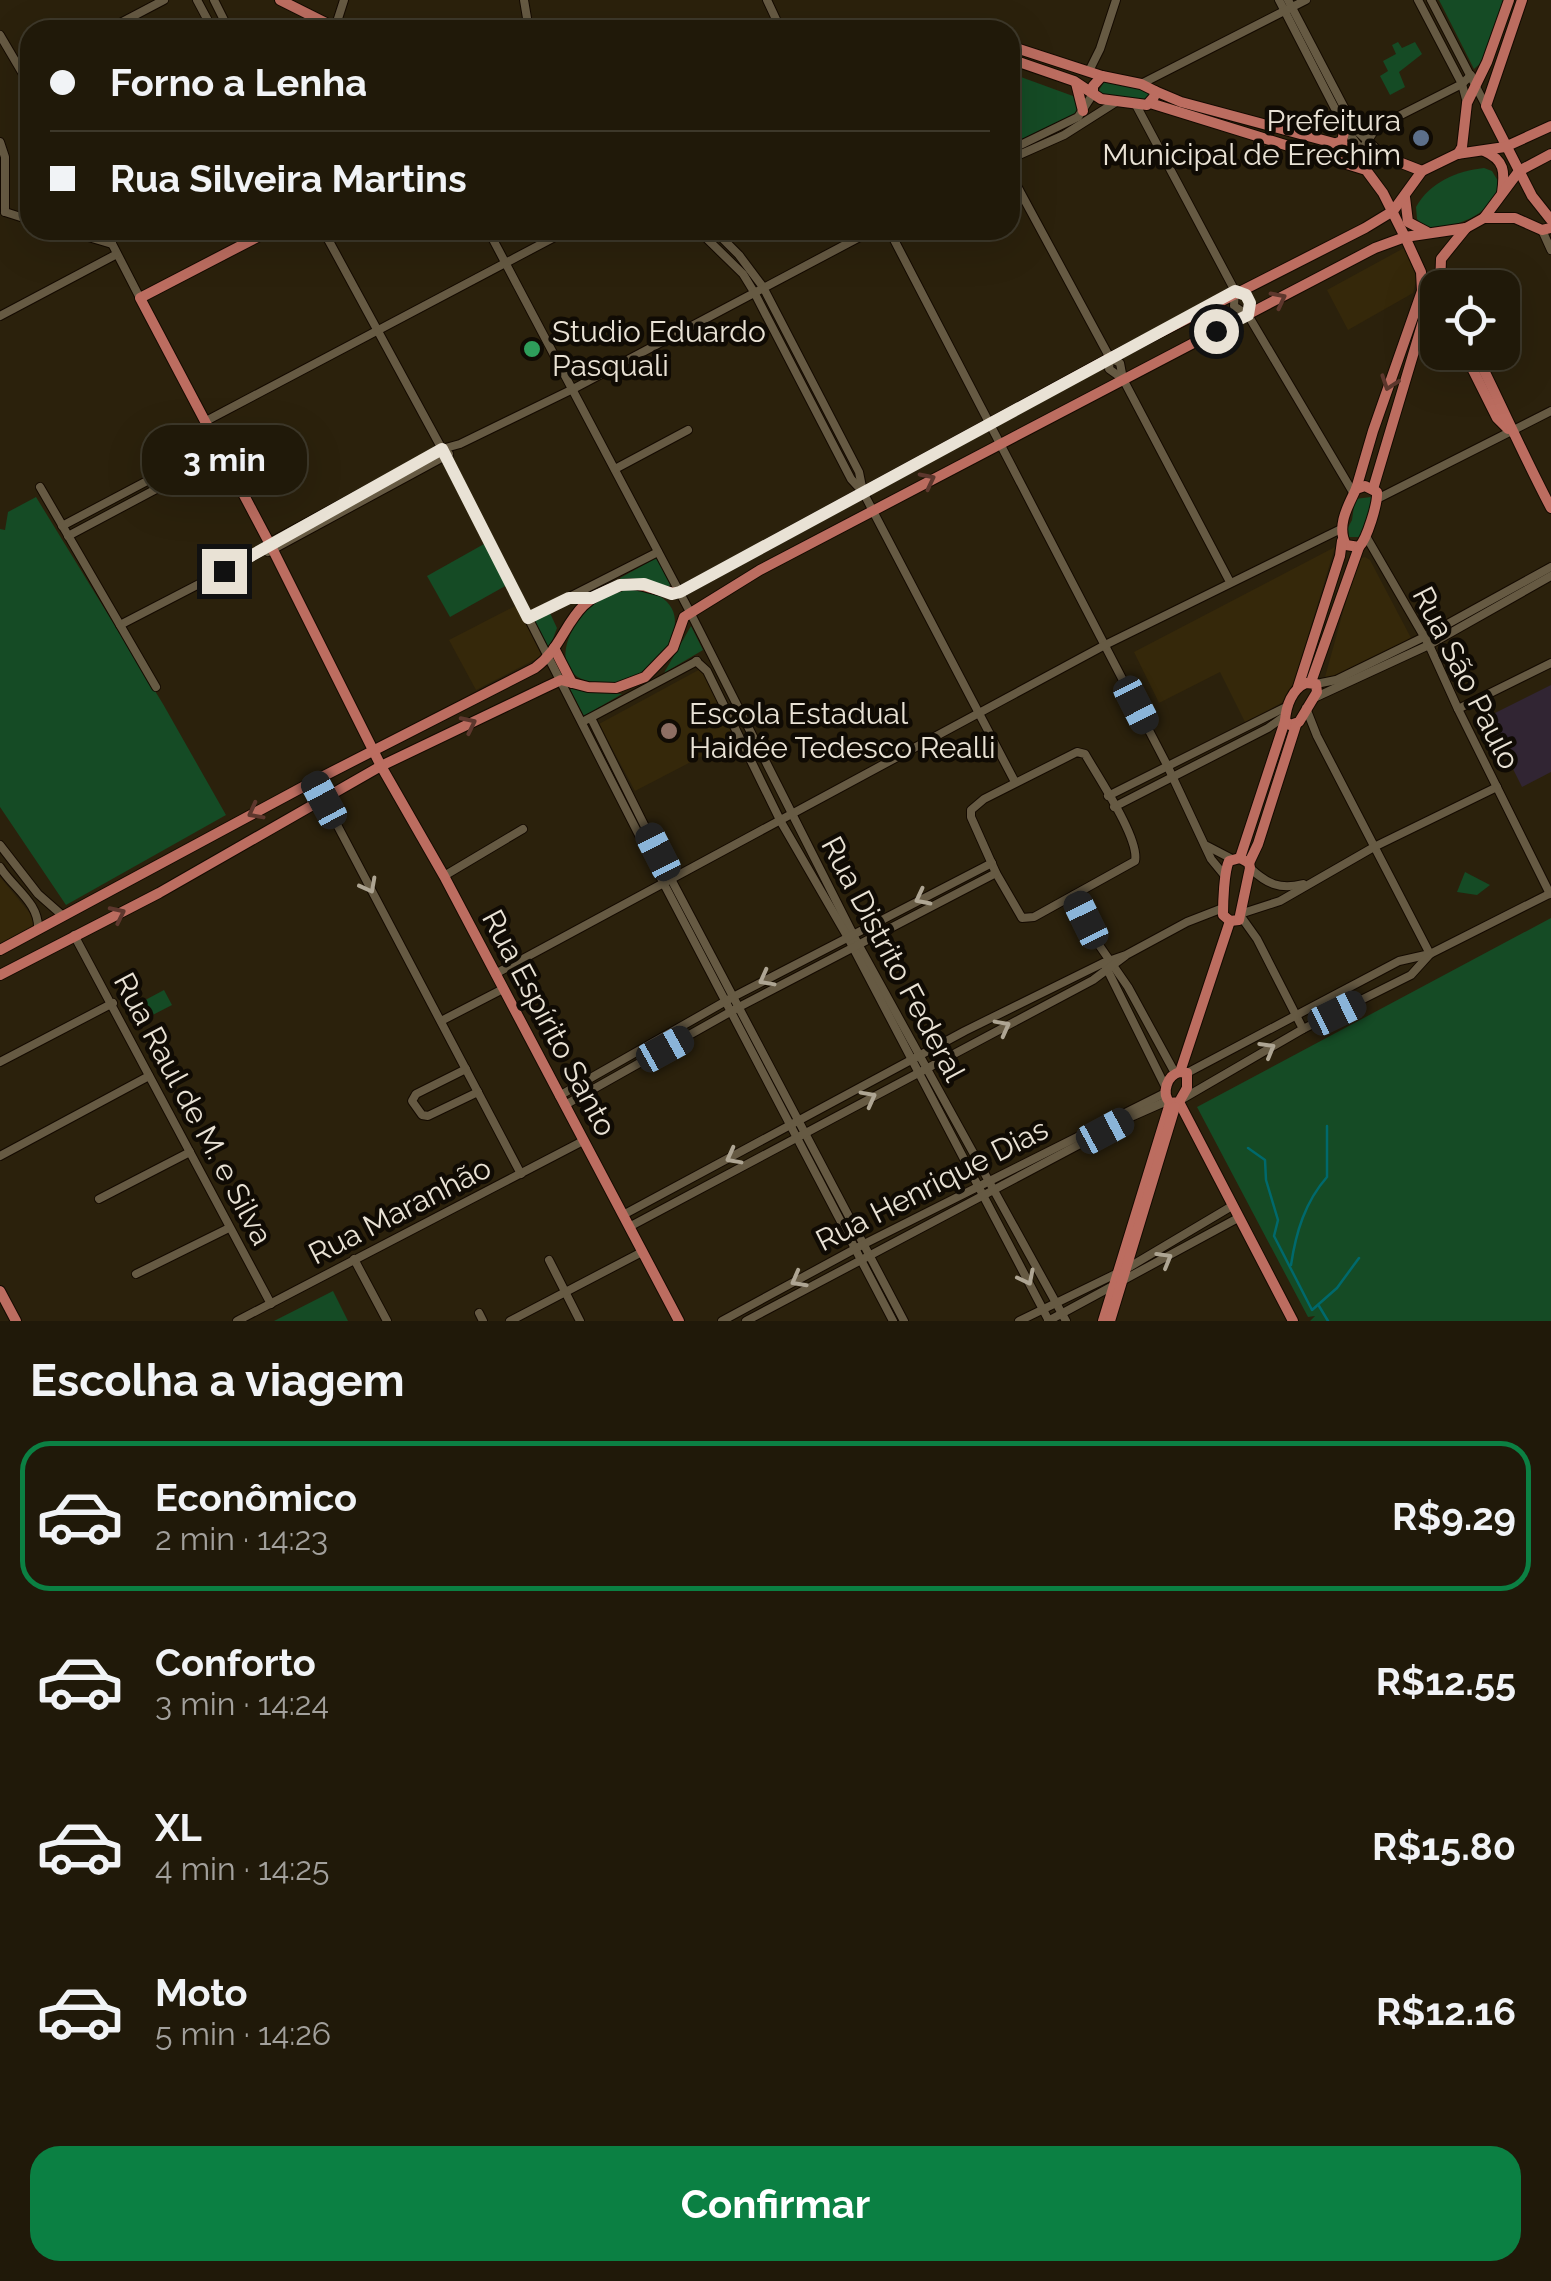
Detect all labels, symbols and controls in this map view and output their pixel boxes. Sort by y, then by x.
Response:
text: Forno a Lenha [110,60,367,105]
place label: Prefeitura Municipal de Erechim [1102,103,1401,172]
marker: Prefeitura Municipal de Erechim [1410,127,1432,149]
text: Rua Silveira Martins [110,156,467,201]
map controls [1420,270,1520,370]
button: locate [1420,270,1520,370]
one-way arrow [1269,292,1287,311]
route start [1194,309,1239,354]
place label: Studio Eduardo Pasquali [552,314,766,383]
marker: Studio Eduardo Pasquali [521,338,543,360]
one-way arrow [1381,374,1401,391]
callout: 3 min [142,426,306,496]
text: 3 min [183,441,266,478]
one-way arrow [918,473,936,492]
route end [202,549,247,594]
street label: Rua São Paulo [1405,581,1527,775]
car [1109,671,1163,739]
place label: Escola Estadual Haidée Tedesco Realli [689,696,996,765]
one-way arrow [458,716,476,736]
marker: Escola Estadual Haidée Tedesco Realli [658,720,680,742]
car [297,766,351,834]
one-way arrow [248,800,266,819]
car [631,818,685,886]
street label: Rua Distrito Federal [814,831,973,1088]
one-way arrow [357,875,377,893]
one-way arrow [914,886,932,906]
car [1059,886,1113,954]
street label: Rua Espírito Santo [475,904,624,1142]
one-way arrow [107,906,125,926]
street label: Rua Raul de M. e Silva [107,967,280,1251]
one-way arrow [759,967,777,986]
car [1303,986,1371,1040]
one-way arrow [993,1020,1011,1039]
car [631,1021,699,1077]
one-way arrow [1257,1042,1275,1062]
one-way arrow [858,1091,876,1110]
car [1071,1104,1139,1158]
street label: Rua Henrique Dias [810,1111,1054,1258]
one-way arrow [725,1145,743,1164]
street label: Rua Maranhão [303,1150,497,1271]
one-way arrow [1154,1251,1172,1271]
one-way arrow [1014,1267,1034,1285]
one-way arrow [790,1268,808,1288]
text: Escolha a viagem [30,1354,405,1407]
icon: car [35,1471,125,1561]
text: Econômico [155,1475,357,1520]
text: R$9.29 [1392,1494,1516,1539]
text: 2 min · 14:23 [155,1520,328,1557]
icon: car [35,1636,125,1726]
text: Conforto [155,1640,316,1685]
text: R$12.55 [1376,1659,1516,1704]
text: 3 min · 14:24 [155,1685,329,1722]
icon: car [35,1801,125,1891]
text: XL [155,1805,202,1850]
text: R$15.80 [1372,1824,1516,1869]
text: 4 min · 14:25 [155,1850,329,1887]
icon: car [35,1966,125,2056]
text: Moto [155,1970,248,2015]
text: R$12.16 [1376,1989,1516,2034]
text: 5 min · 14:26 [155,2015,331,2052]
button: Confirmar [30,2146,1521,2261]

